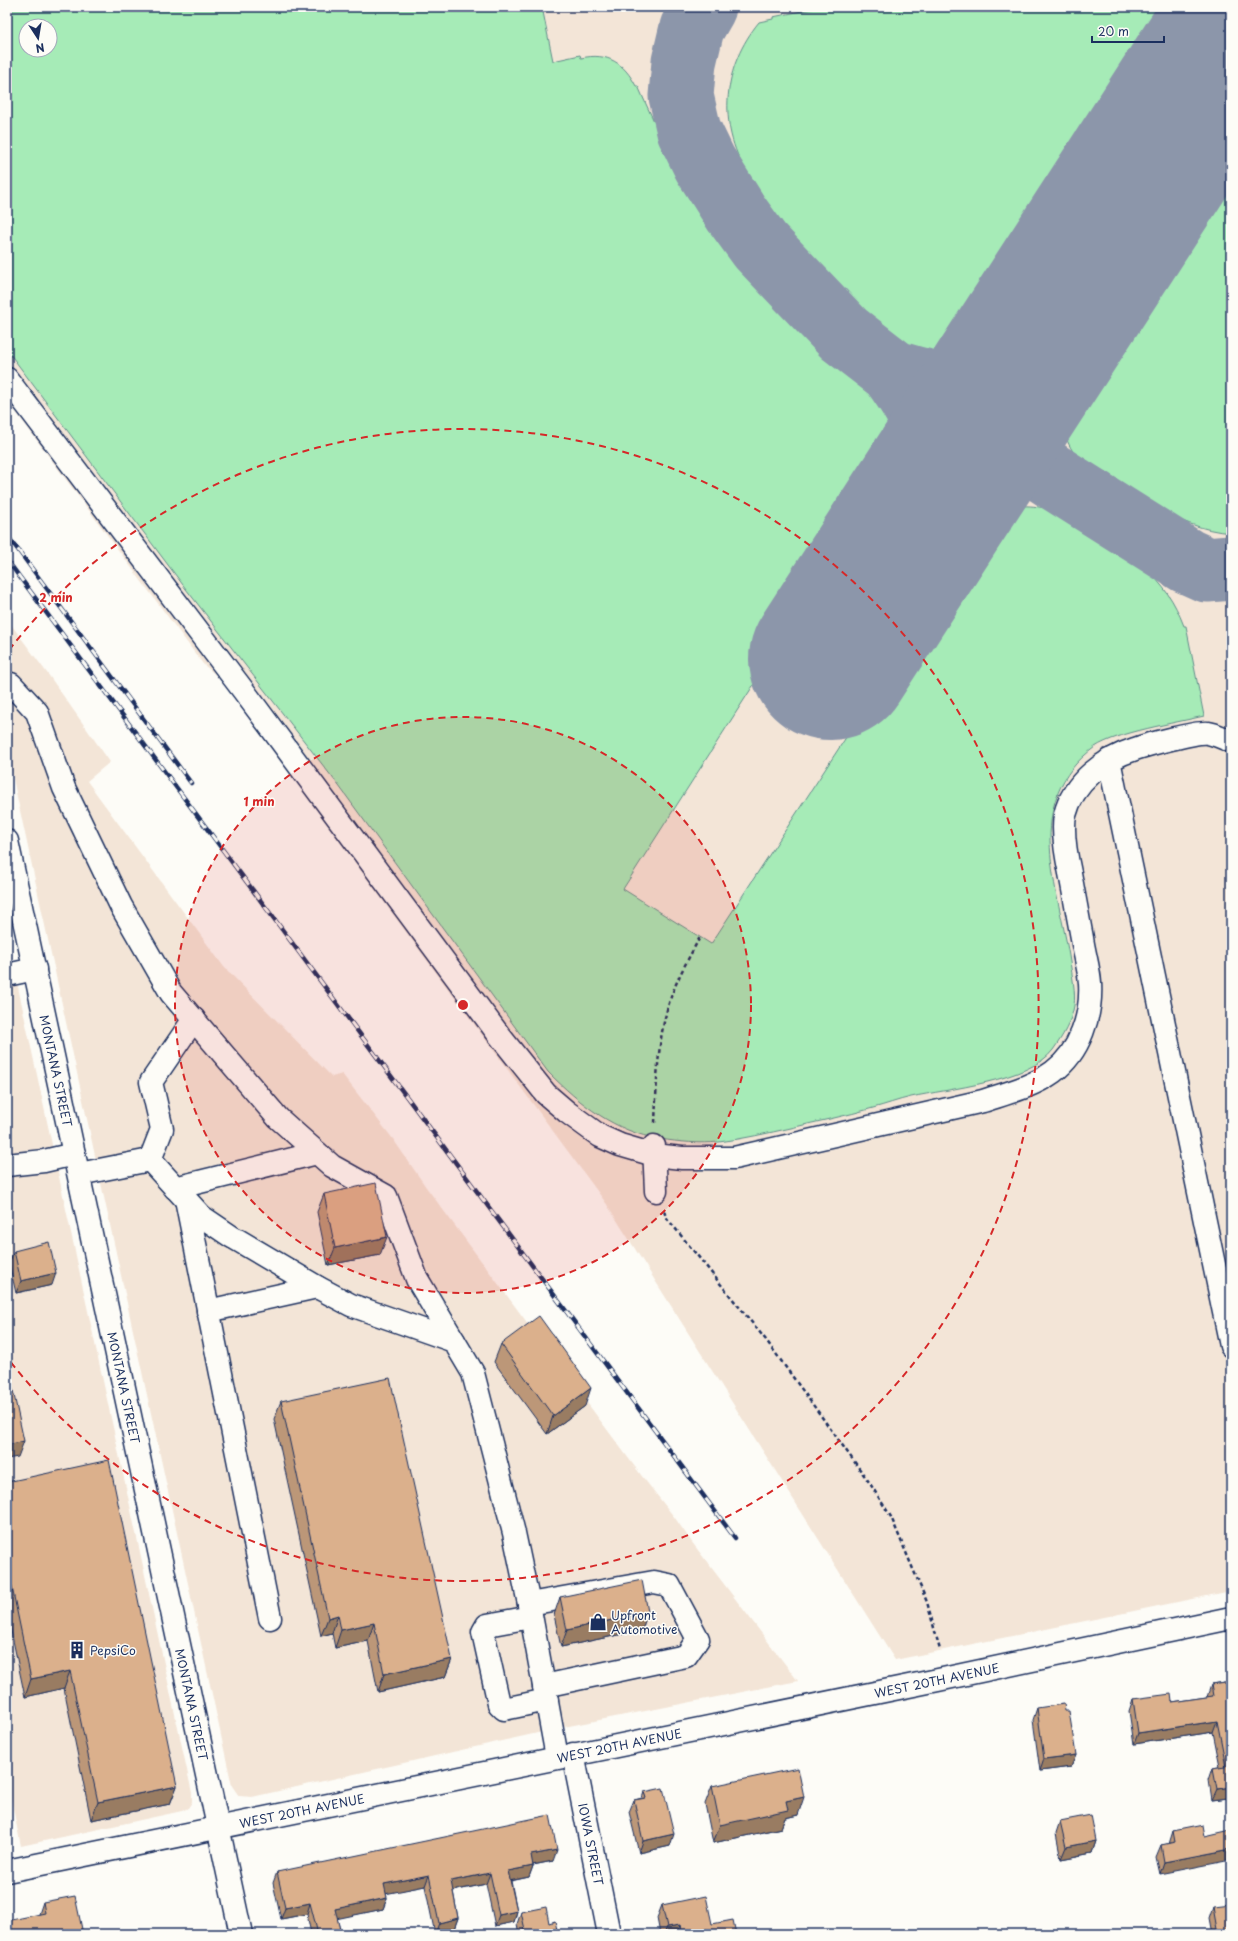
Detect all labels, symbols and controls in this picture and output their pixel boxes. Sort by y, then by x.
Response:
north arrow [18,18,58,58]
scale bar [1092,18,1164,44]
text: 20 m [1098,22,1129,40]
text: N [34,39,46,58]
text: 2 min [39,588,73,606]
text: 1 min [243,792,275,810]
centre of rings [456,998,470,1012]
street label: MONTANA STREET [35,1013,77,1129]
street label: MONTANA STREET [103,1330,145,1446]
place label: Upfront Automotive [611,1606,677,1638]
shop icon: Upfront Automotive [588,1612,608,1632]
building icon: PepsiCo [67,1640,87,1660]
place label: PepsiCo [90,1641,136,1659]
street label: MONTANA STREET [171,1647,213,1763]
street label: WEST 20TH AVENUE [873,1658,1001,1702]
street label: WEST 20TH AVENUE [555,1724,683,1767]
street label: WEST 20TH AVENUE [238,1789,366,1832]
street label: IOWA STREET [574,1802,608,1888]

